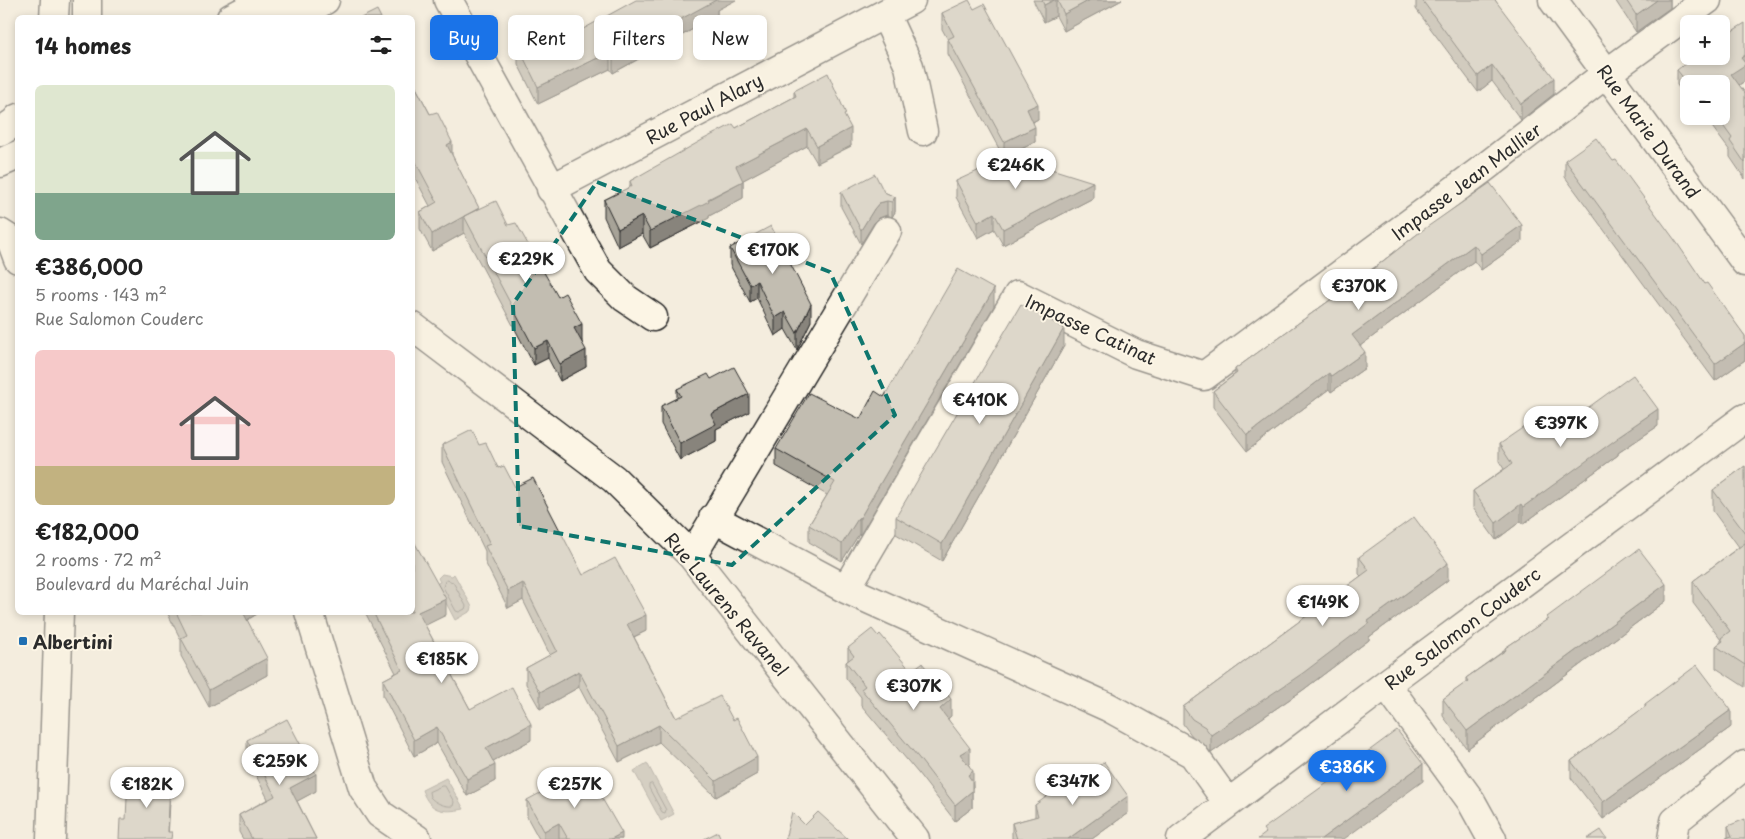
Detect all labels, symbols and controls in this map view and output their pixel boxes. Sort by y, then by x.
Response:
chip: Buy [430,15,498,60]
chip: Rent [508,15,584,60]
chip: Filters [594,15,683,60]
chip: New [693,15,767,60]
map controls [1680,15,1730,125]
button: + [1680,15,1730,65]
text: 14 homes [35,29,131,61]
icon: filters [367,31,395,59]
street label: Rue Marie Durand [1591,58,1707,204]
street label: Rue Paul Alary [641,66,767,150]
button: − [1680,75,1730,125]
street label: Impasse Jean Mallier [1386,116,1547,246]
icon: home [170,118,260,208]
pin: €246K [981,148,1051,190]
text: €246K [987,152,1045,176]
pin: €170K [738,232,808,275]
text: €170K [747,237,799,261]
pin: €229K [491,242,561,284]
text: €229K [498,246,554,270]
text: €386,000 [35,250,143,282]
pin: €370K [1324,268,1394,311]
text: €370K [1331,273,1387,297]
text: 5 rooms · 143 m² [35,282,167,306]
street label: Impasse Catinat [1021,287,1161,371]
text: Rue Salomon Couderc [35,306,203,330]
pin: €410K [945,382,1015,425]
icon: home [170,383,260,473]
text: €410K [953,387,1007,411]
pin: €397K [1526,406,1596,448]
text: €397K [1535,410,1588,434]
text: €182,000 [35,515,139,547]
street label: Rue Laurens Ravanel [659,526,795,682]
text: 2 rooms · 72 m² [35,547,162,571]
street label: Rue Salomon Couderc [1378,560,1546,696]
text: Boulevard du Maréchal Juin [35,571,249,595]
pin: €149K [1288,584,1358,627]
text: €149K [1297,589,1349,613]
place label: Albertini [33,628,113,655]
marker: Albertini [17,635,29,647]
pin: €185K [407,642,477,684]
text: €185K [416,646,468,670]
pin: €307K [879,668,949,711]
text: €307K [886,673,942,697]
pin: €259K [245,744,315,786]
text: €259K [253,748,307,772]
pin: €386K [1312,750,1382,792]
text: €386K [1319,754,1375,778]
pin: €347K [1038,764,1108,806]
pin: €182K [112,766,182,809]
pin: €257K [540,766,610,809]
text: €347K [1046,768,1100,792]
text: €182K [121,771,173,795]
text: €257K [548,771,602,795]

